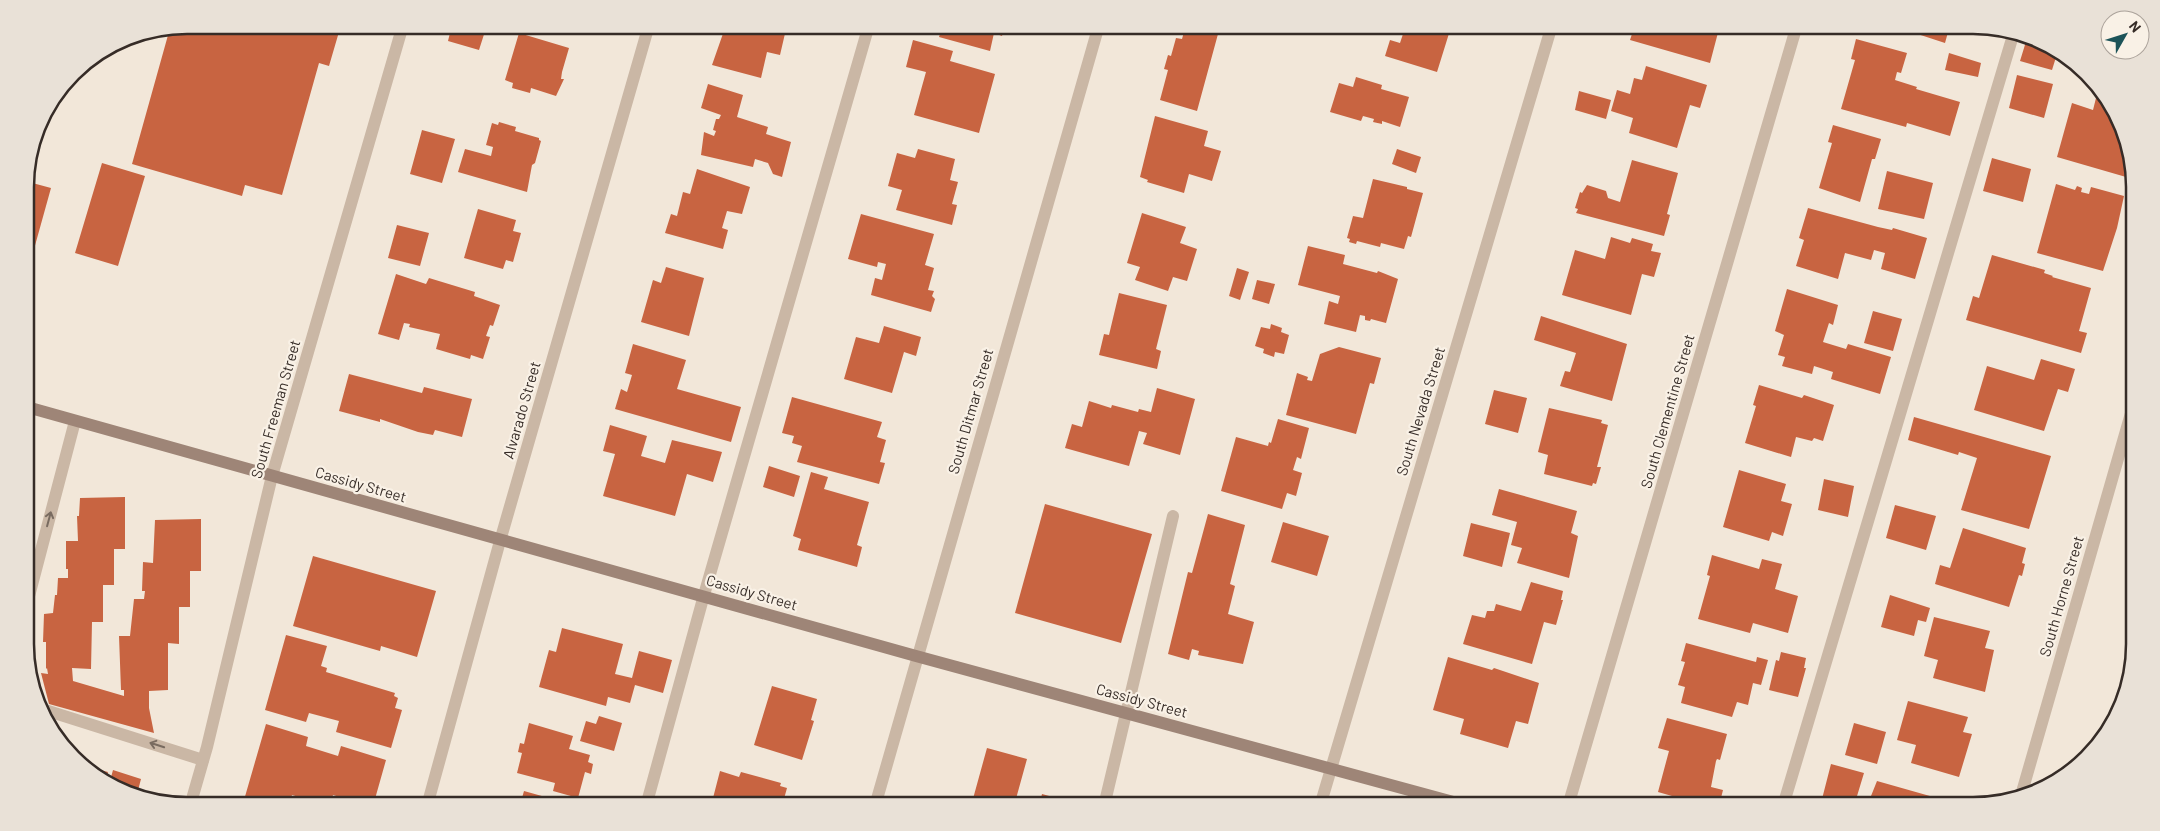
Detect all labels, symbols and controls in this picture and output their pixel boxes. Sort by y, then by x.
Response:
north arrow [2100,10,2150,60]
text: N [2126,18,2145,35]
street label: South Clementine Street [1636,332,1698,490]
street label: South Freeman Street [247,338,303,480]
street label: South Nevada Street [1392,344,1448,478]
street label: South Ditmar Street [943,346,997,476]
street label: Alvarado Street [498,359,544,461]
street label: Cassidy Street [313,462,409,506]
one-way arrow [45,511,54,527]
street label: South Horne Street [2035,533,2087,659]
street label: Cassidy Street [704,570,800,614]
street label: Cassidy Street [1094,679,1190,721]
one-way arrow [149,740,165,750]

